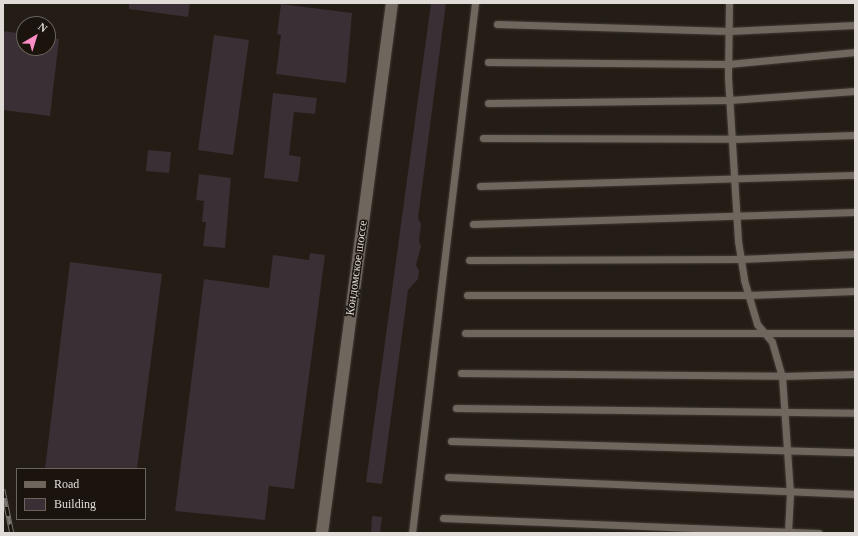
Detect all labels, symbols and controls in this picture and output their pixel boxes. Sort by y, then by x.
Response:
north arrow [16,16,56,56]
text: N [36,20,50,35]
street label: Кондомское шоссе [343,219,371,317]
legend [16,468,146,520]
text: Road [54,477,79,491]
text: Building [54,497,96,511]

